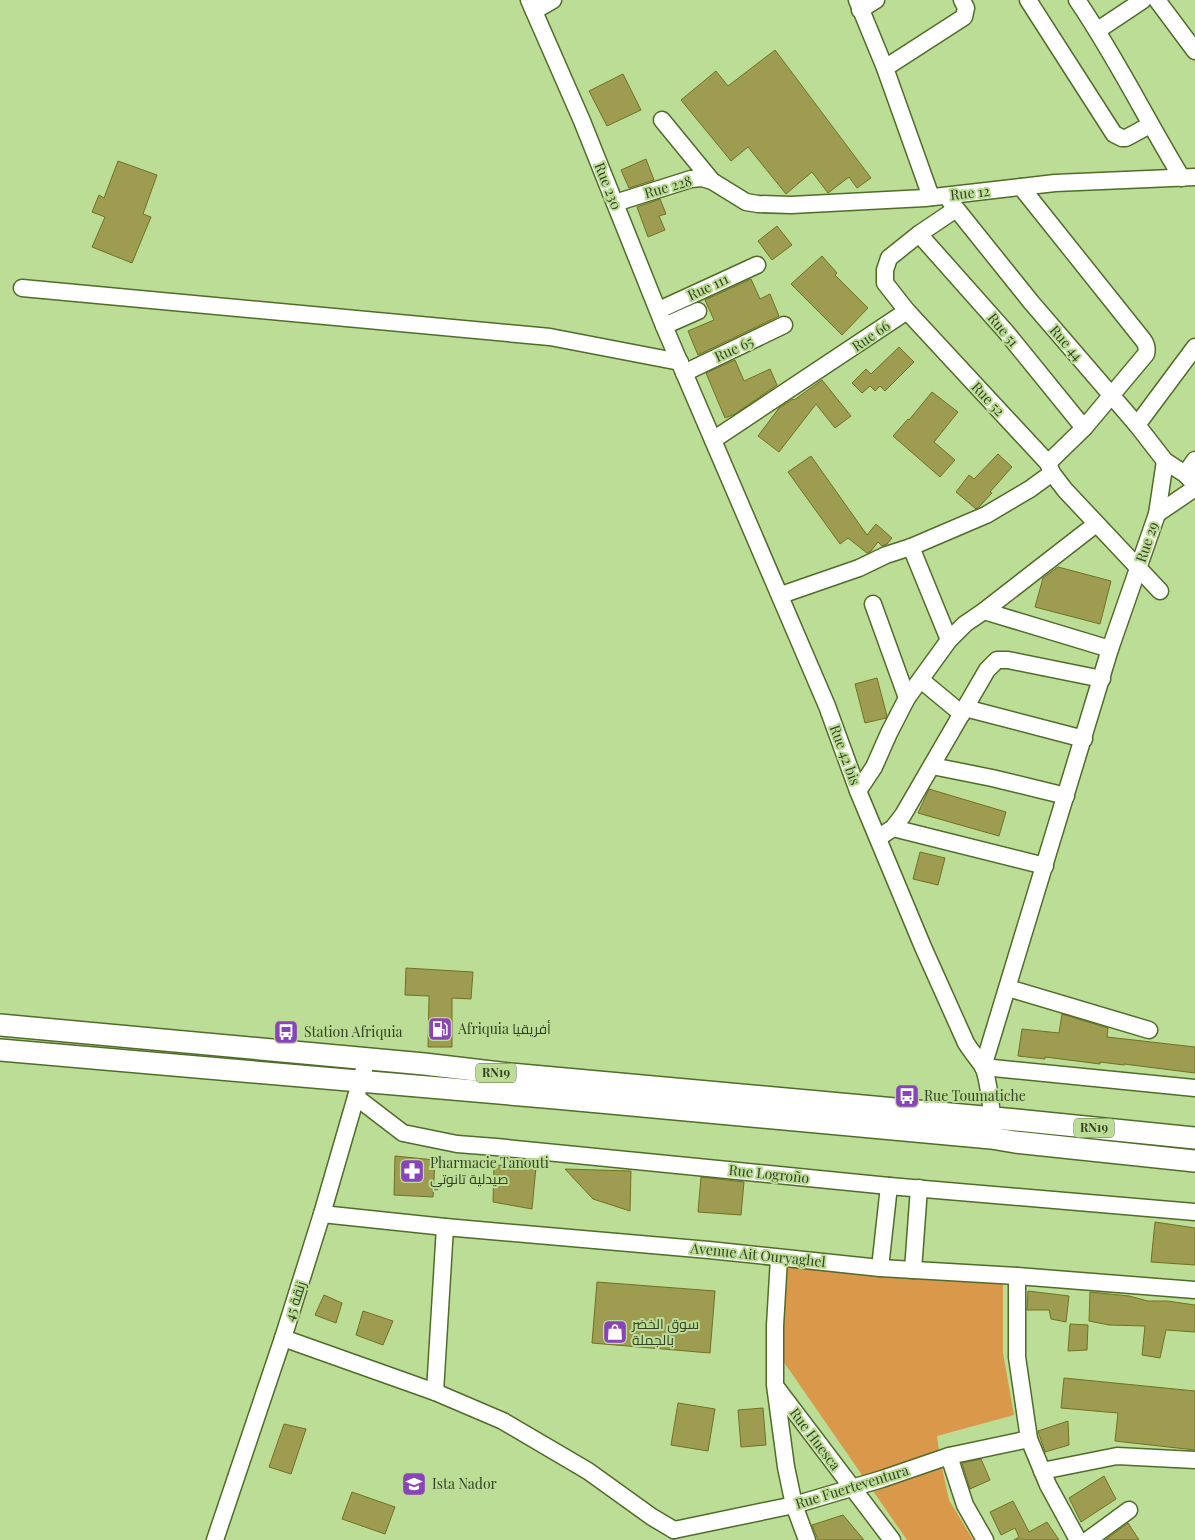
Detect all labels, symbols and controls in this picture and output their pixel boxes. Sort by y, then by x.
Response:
street label: Rue 230 [590,159,626,212]
street label: Rue 228 [642,171,694,202]
street label: Rue 12 [949,181,991,204]
street label: Rue 111 [684,269,731,304]
street label: Rue 51 [984,309,1023,351]
street label: Rue 66 [848,316,893,355]
street label: Rue 44 [1046,321,1087,365]
street label: Rue 65 [711,331,756,366]
street label: Rue 52 [968,377,1009,420]
street label: Rue 29 [1131,519,1162,565]
street label: Rue 42 bis [826,722,865,788]
fuel station icon: Afriquia أفريقيا [427,1016,453,1042]
bus stop icon: Station Afriquia [273,1019,299,1045]
place label: Afriquia أفريقيا [457,1019,551,1038]
place label: Station Afriquia [304,1022,403,1041]
road number: RN19 [476,1064,516,1082]
bus stop icon: Rue Toumatiche [894,1083,920,1109]
place label: Rue Toumatiche [924,1086,1026,1105]
road number: RN19 [1074,1118,1114,1138]
place label: Pharmacie Tanouti صيدلية تانوتي [430,1153,549,1191]
pharmacy icon: Pharmacie Tanouti صيدلية تانوتي [399,1158,425,1184]
street label: Rue Logroño [728,1160,811,1187]
street label: Avenue Ait Ouryaghel [689,1238,827,1271]
street label: زنقة 45 [279,1279,310,1323]
place label: سوق الخضر بالجملة [631,1314,699,1349]
shop icon: سوق الخضر بالجملة [602,1319,628,1345]
street label: Rue Huesca [786,1404,845,1474]
street label: Rue Fuerteventura [793,1460,911,1513]
school or university icon: Ista Nador [401,1471,427,1497]
place label: Ista Nador [432,1474,498,1493]

